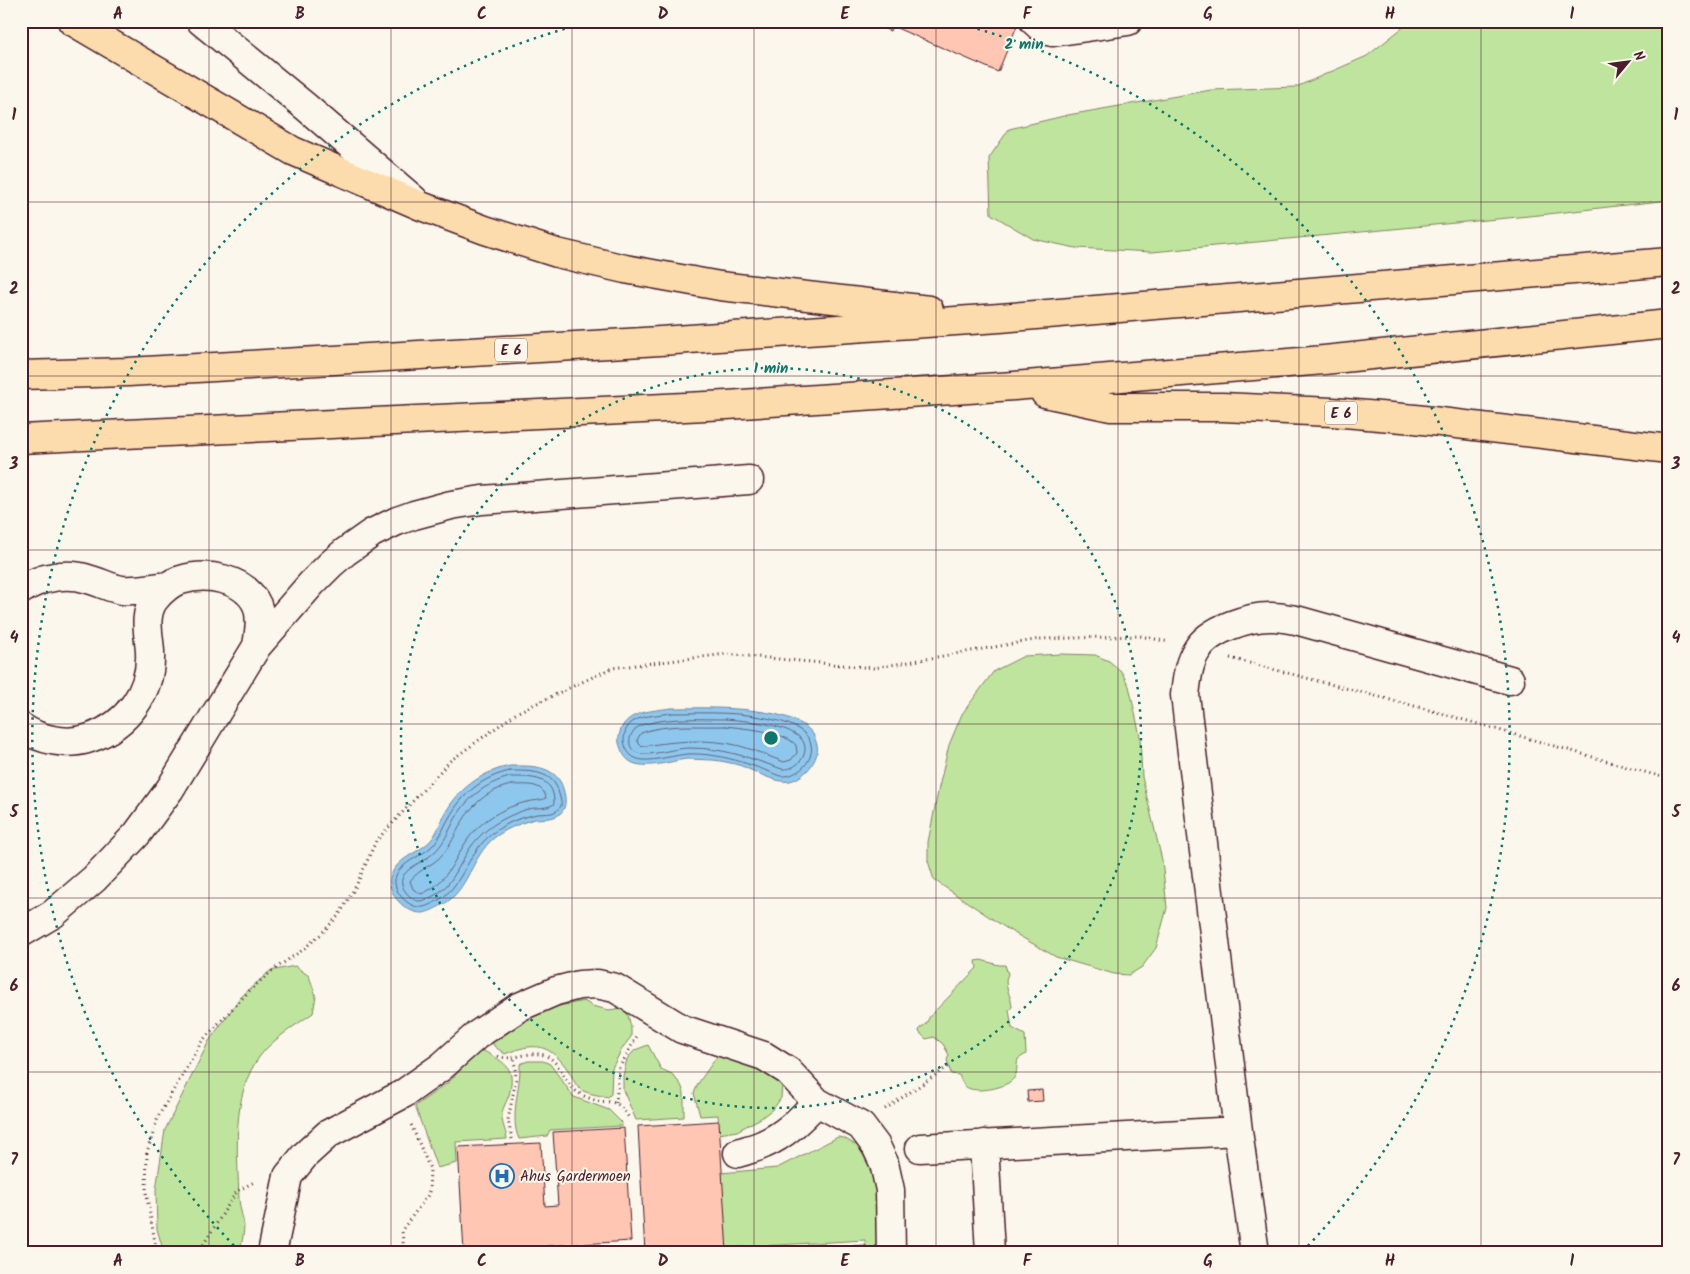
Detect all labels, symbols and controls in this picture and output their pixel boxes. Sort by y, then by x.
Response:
text: A [113,2,123,27]
text: B [295,2,305,27]
text: C [477,2,487,27]
text: D [658,2,669,27]
text: E [841,2,851,27]
text: F [1023,2,1033,27]
text: G [1203,2,1213,27]
text: H [1385,2,1395,27]
text: I [1570,2,1575,27]
text: 2 min [1004,33,1044,57]
north arrow [1602,38,1652,88]
text: N [1627,47,1650,66]
text: 1 [12,103,17,128]
text: 1 [1674,103,1679,128]
text: 2 [9,277,19,302]
text: 2 [1671,277,1681,302]
road number: E 6 [495,338,527,362]
text: 1 min [754,357,788,381]
road number: E 6 [1325,402,1357,424]
text: 3 [9,452,19,477]
text: 3 [1671,452,1681,477]
text: 4 [10,626,19,651]
text: 4 [1672,626,1681,651]
centre of rings [762,729,780,747]
text: 5 [9,800,20,825]
text: 5 [1671,800,1682,825]
text: 6 [10,974,19,999]
text: 6 [1672,974,1681,999]
text: 7 [10,1148,18,1173]
text: 7 [1672,1148,1680,1173]
hospital icon: Ahus Gardermoen [489,1163,515,1189]
place label: Ahus Gardermoen [520,1165,631,1189]
text: A [113,1249,123,1274]
text: B [295,1249,305,1274]
text: C [477,1249,487,1274]
text: D [658,1249,669,1274]
text: E [841,1249,851,1274]
text: F [1023,1249,1033,1274]
text: G [1203,1249,1213,1274]
text: H [1385,1249,1395,1274]
text: I [1570,1249,1575,1274]

